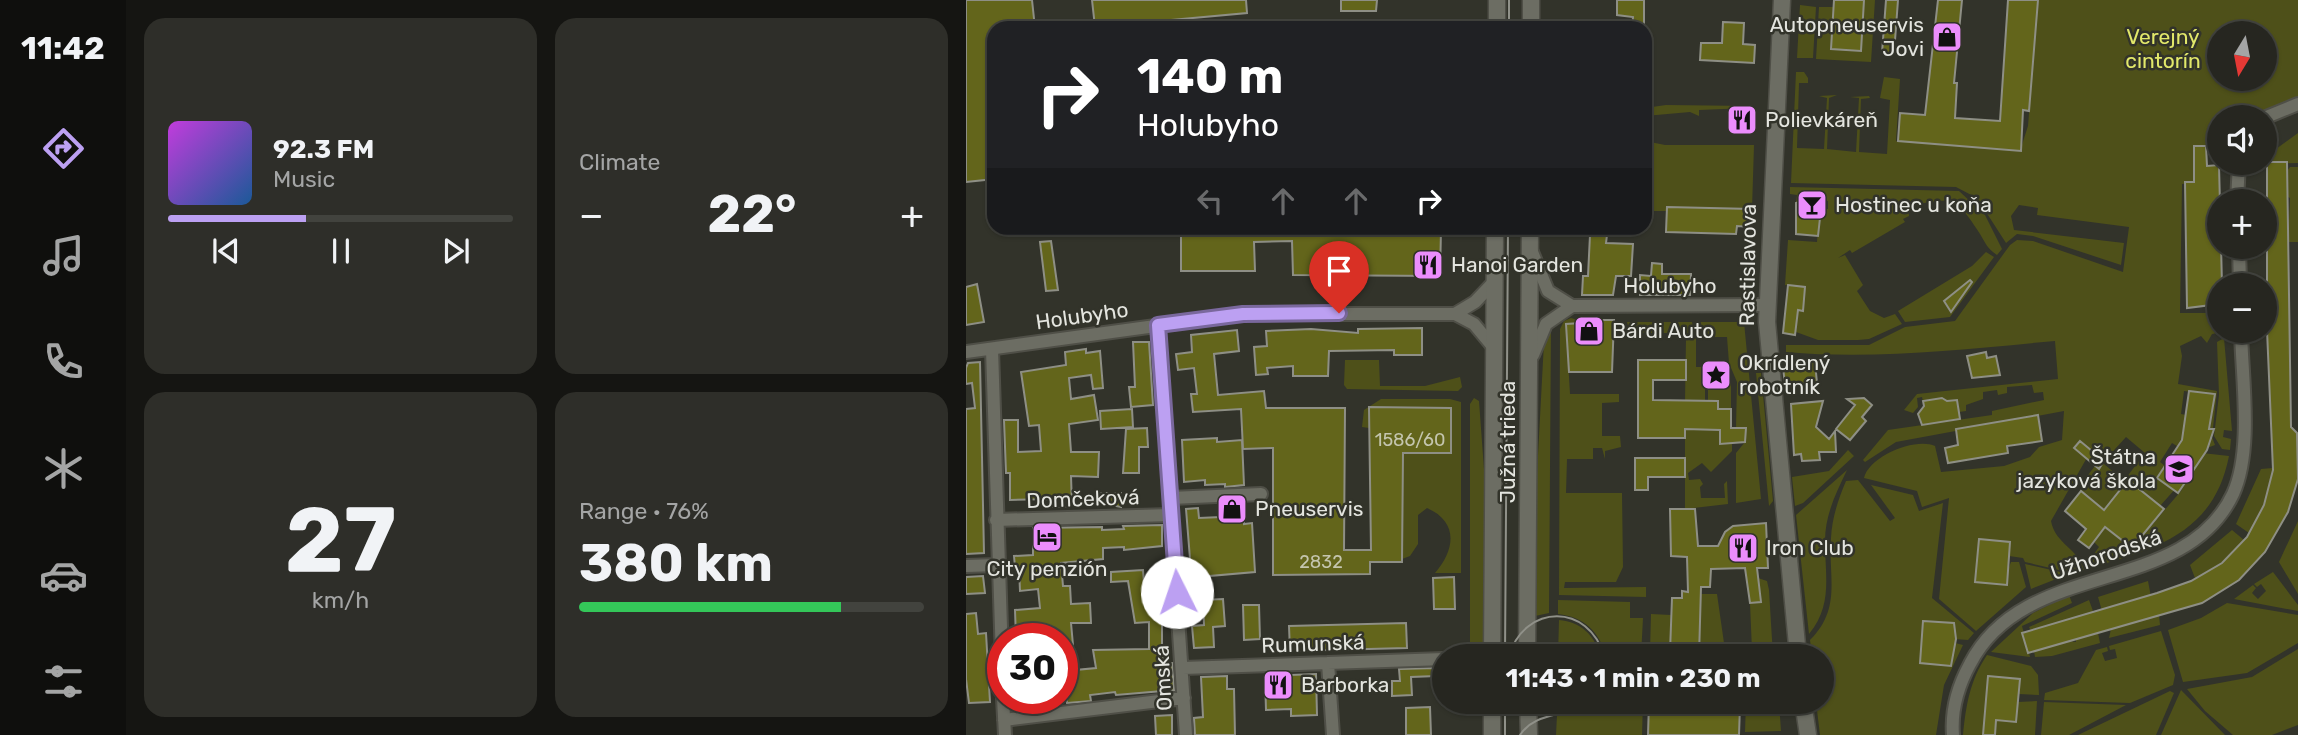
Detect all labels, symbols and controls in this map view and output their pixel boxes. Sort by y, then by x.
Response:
place label: Autopneuservis Jovi [1770,12,1924,61]
shop icon: Autopneuservis Jovi [1930,20,1964,54]
north arrow [2207,21,2277,91]
map controls [2207,21,2277,343]
park label: Verejný cintorín [2125,24,2201,73]
text: 11:42 [21,29,105,67]
text: 140 m [1137,47,1283,105]
icon: right [1022,49,1113,140]
restaurant icon: Polievkáreň [1725,103,1759,137]
button: sound [2207,105,2277,175]
text: Holubyho [1137,106,1279,144]
place label: Polievkáreň [1765,107,1878,132]
icon: directions [39,124,88,173]
text: 92.3 FM [273,134,374,165]
text: Climate [579,148,660,176]
text: Music [273,165,335,193]
icon: left [1191,182,1229,220]
icon: ahead [1264,182,1302,220]
icon: ahead [1337,182,1375,220]
icon: right [1410,182,1448,220]
text: 22° [708,183,797,245]
bar icon: Hostinec u koňa [1795,188,1829,222]
button: + [2207,189,2277,259]
text: − [579,192,604,238]
text: + [900,192,924,238]
place label: Hostinec u koňa [1835,192,1992,217]
street label: Rastislavova [1734,204,1761,326]
icon: music [39,231,88,280]
icon: previous [207,232,245,270]
icon: pause [322,232,360,270]
icon: next [437,232,475,270]
pin [1309,241,1369,313]
restaurant icon: Hanoi Garden [1411,248,1445,282]
icon: arrive [1320,252,1358,290]
place label: Hanoi Garden [1451,252,1583,277]
street label: Holubyho [1623,273,1717,298]
button: − [2207,273,2277,343]
street label: Holubyho [1034,297,1130,334]
shop icon: Bárdi Auto [1572,314,1606,348]
place label: Bárdi Auto [1612,318,1714,343]
icon: phone [39,337,88,386]
place label: Okrídlený robotník [1739,350,1831,399]
place icon: Okrídlený robotník [1699,358,1733,392]
street label: Južná trieda [1495,381,1520,503]
house number: 1586/60 [1375,429,1445,451]
icon: climate [39,444,88,493]
place label: Štátna jazyková škola [2016,444,2156,493]
school or university icon: Štátna jazyková škola [2162,452,2196,486]
street label: Domčeková [1026,484,1140,513]
text: 27 [285,486,396,594]
shop icon: Pneuservis [1215,492,1249,526]
place label: Pneuservis [1255,496,1364,521]
text: Range · 76% [579,497,709,525]
hotel icon: City penzión [1030,520,1064,554]
street label: Užhorodská [2047,524,2165,585]
restaurant icon: Iron Club [1726,531,1760,565]
text: 380 km [579,532,773,594]
place label: Iron Club [1766,535,1854,560]
icon: car [39,551,88,600]
house number: 2832 [1299,551,1343,573]
position arrow [1140,555,1214,629]
place label: City penzión [986,556,1108,581]
text: km/h [312,586,369,614]
speed limit sign: 30 [987,623,1078,714]
street label: Rumunská [1261,629,1365,658]
street label: Omská [1148,645,1177,712]
icon: filters [39,657,88,706]
text: 11:43 · 1 min · 230 m [1505,663,1761,694]
restaurant icon: Barborka [1261,668,1295,702]
place label: Barborka [1301,672,1389,697]

